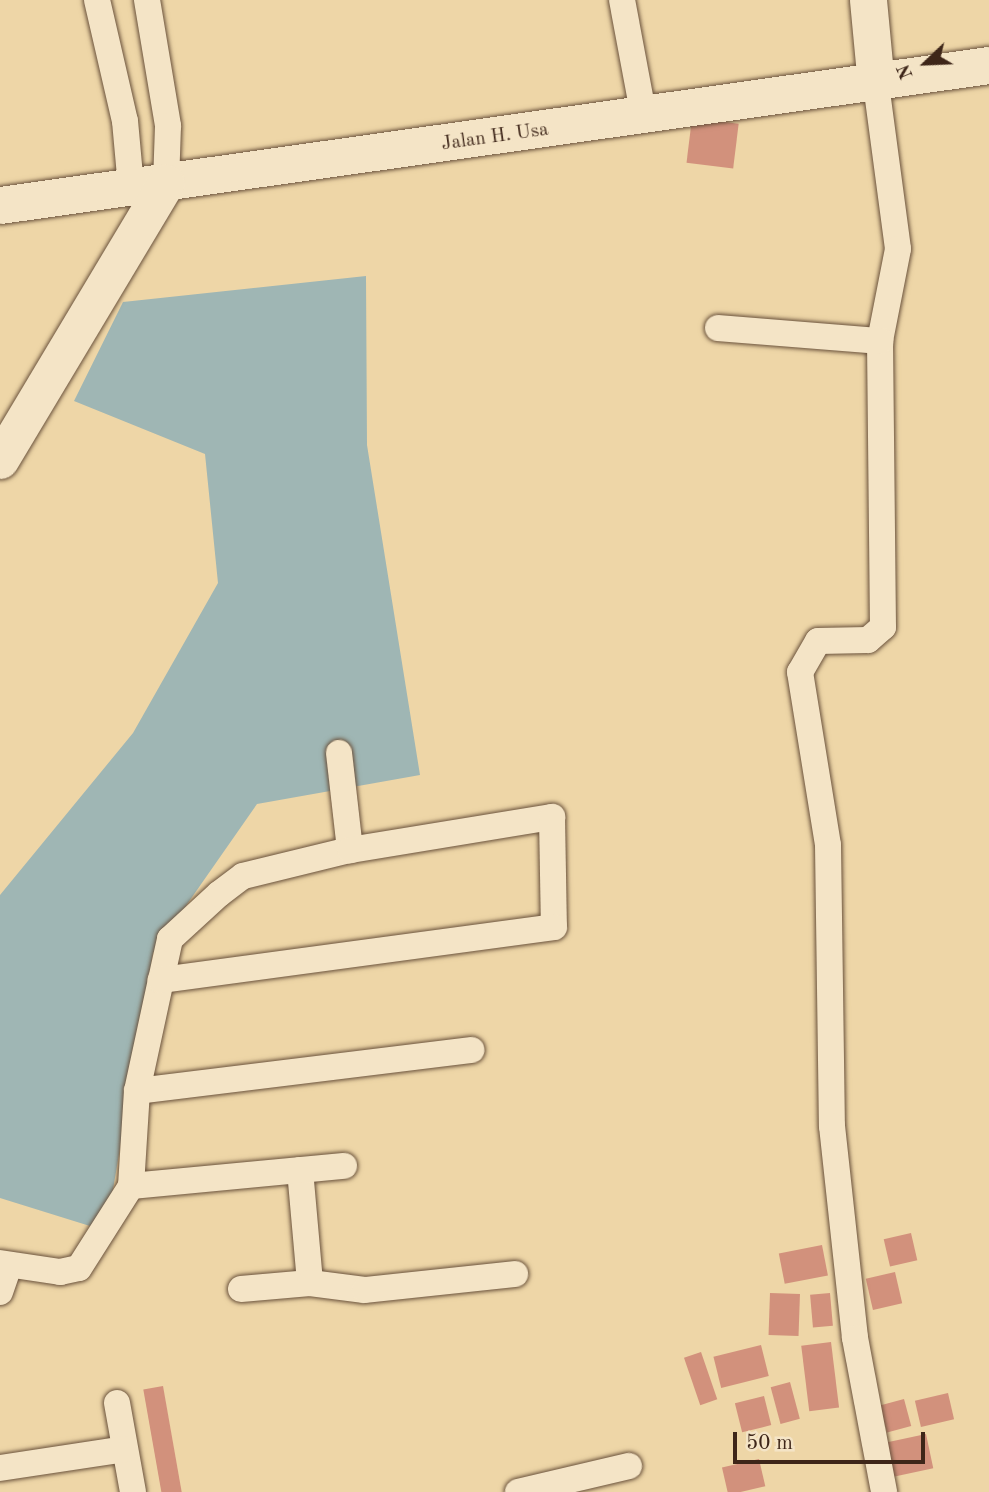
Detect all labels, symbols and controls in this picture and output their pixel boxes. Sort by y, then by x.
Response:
north arrow [891,28,961,98]
text: N [895,61,918,82]
street label: Jalan H. Usa [440,119,550,157]
scale bar [737,1418,930,1462]
text: 50 m [746,1433,793,1454]

